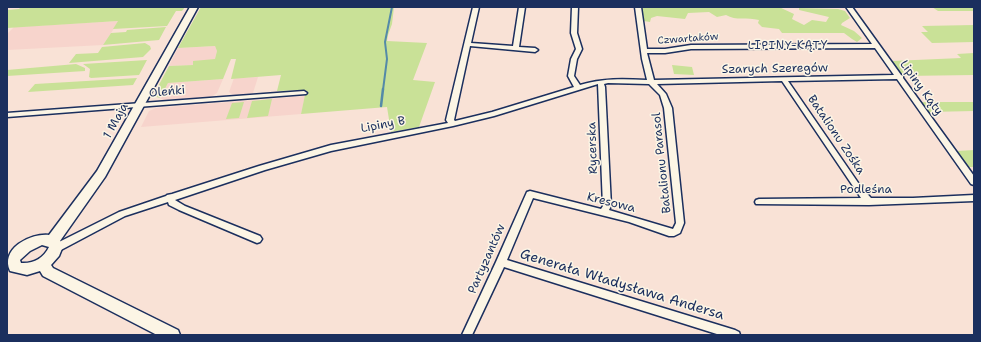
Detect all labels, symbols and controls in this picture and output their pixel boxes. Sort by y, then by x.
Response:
street label: Czwartaków [657,31,719,47]
district label: LIPINY-KĄTY [748,39,828,53]
street label: Lipiny Kąty [896,58,946,118]
street label: Szarych Szeregów [722,61,828,77]
street label: Oleńki [148,83,186,101]
street label: Batalionu Zośka [804,93,868,177]
street label: 1 Maja [100,101,132,141]
street label: Batalionu Parasol [650,112,674,214]
street label: Lipiny B [360,114,406,136]
street label: Rycerska [585,122,601,174]
street label: Podleśna [840,183,892,197]
street label: Kresowa [585,190,637,216]
street label: Partyzantów [465,222,509,296]
street label: Generała Władysława Andersa [518,246,726,324]

